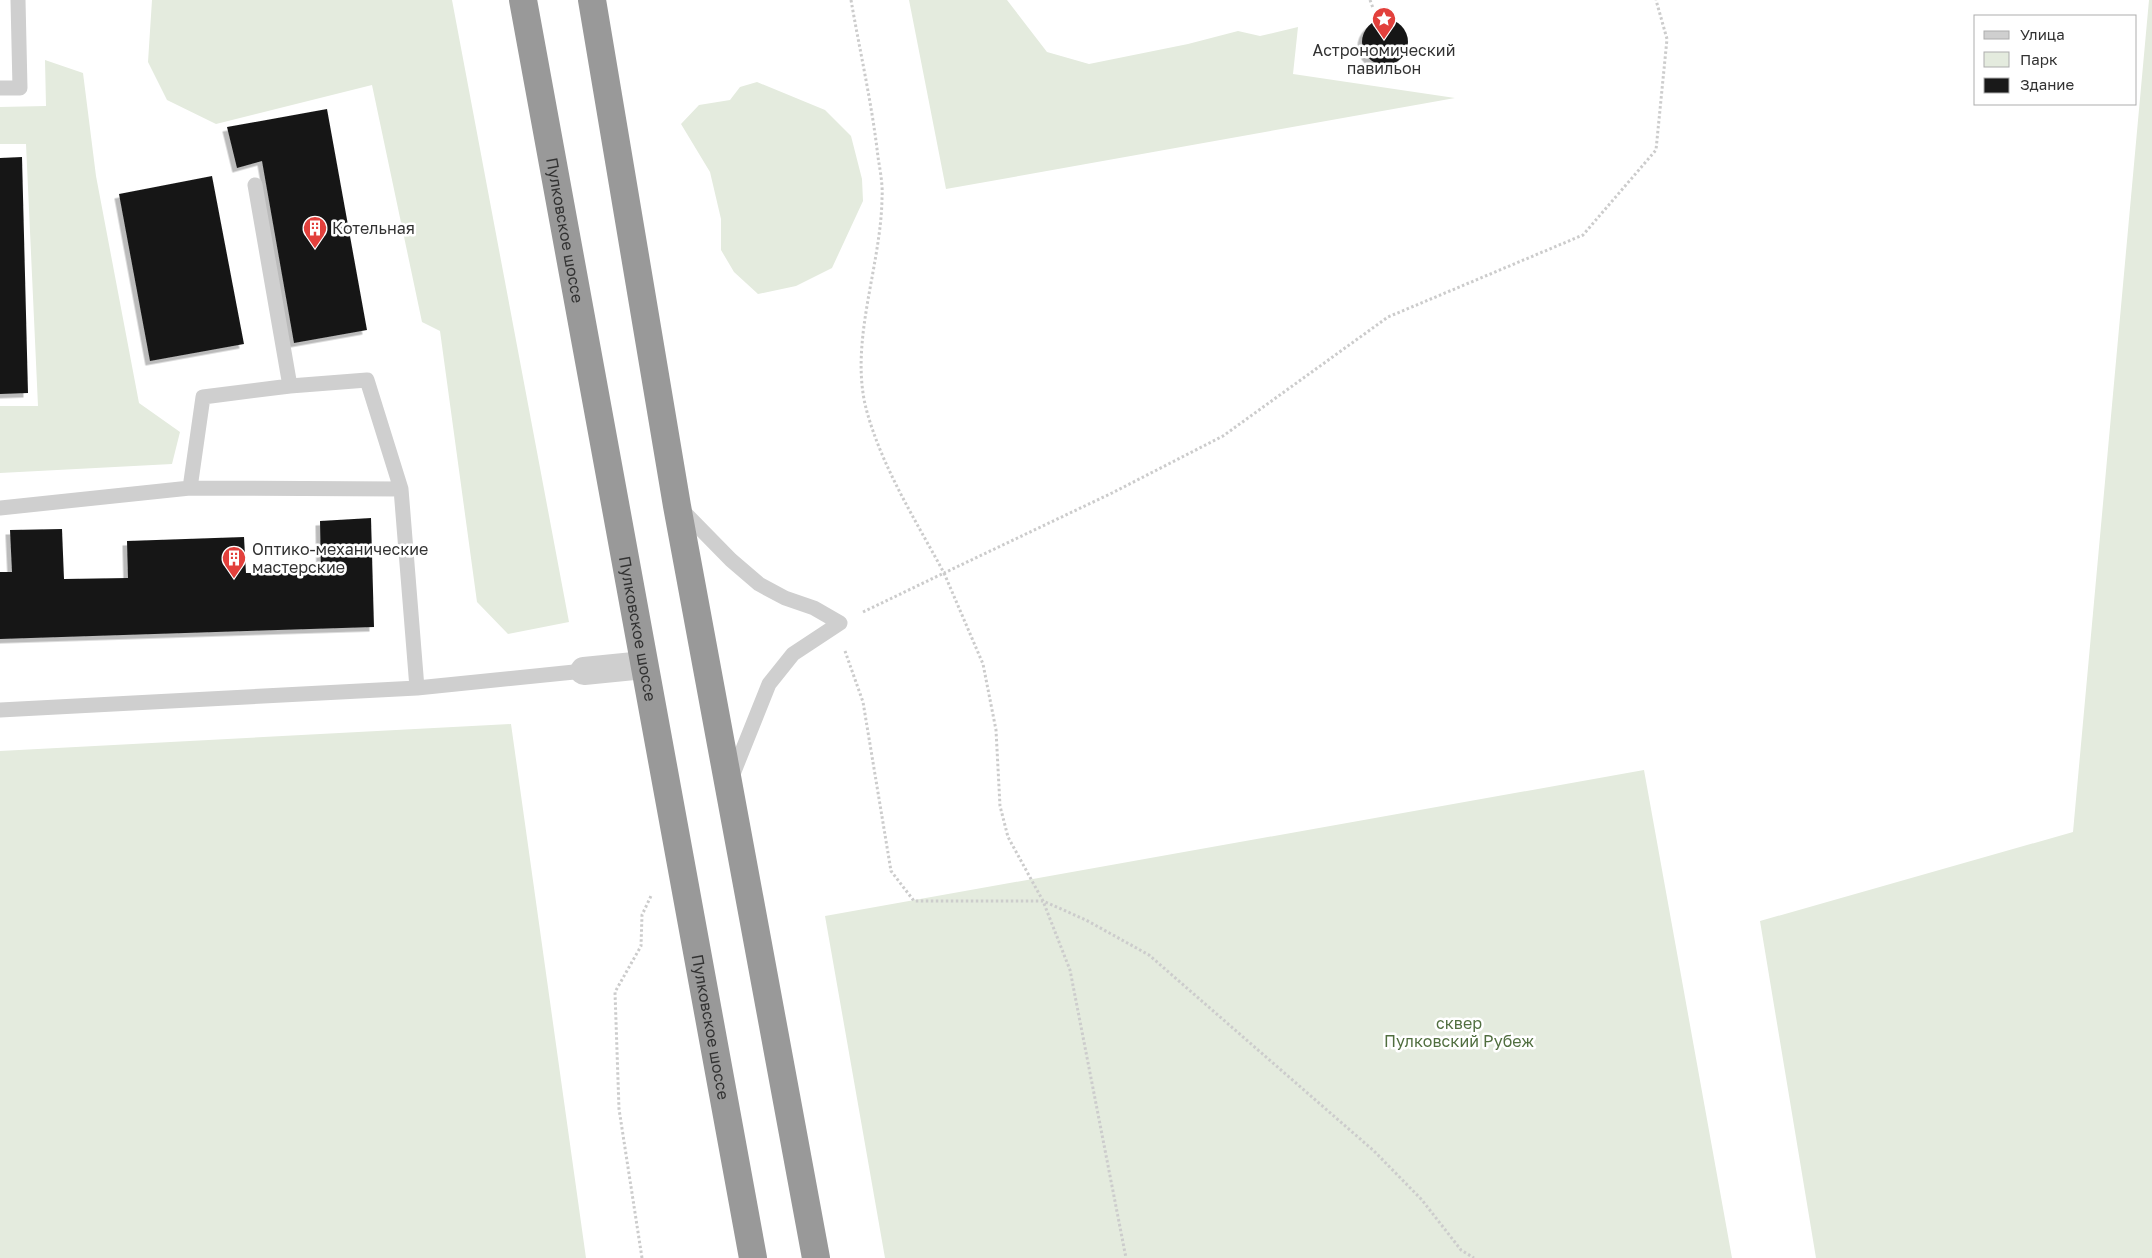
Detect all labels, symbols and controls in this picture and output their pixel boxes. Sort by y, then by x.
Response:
place icon: Астрономический павильон [1371,6,1397,40]
legend [1974,15,2137,105]
text: Улица [2020,25,2065,43]
place label: Астрономический павильон [1313,40,1455,78]
text: Парк [2020,50,2058,68]
text: Здание [2020,75,2074,93]
street label: Пулковское шоссе [542,156,588,304]
building icon: Котельная [302,215,328,249]
place label: Котельная [332,218,415,238]
place label: Оптико-механические мастерские [252,539,428,577]
building icon: Оптико-механические мастерские [221,545,247,579]
street label: Пулковское шоссе [615,554,661,703]
street label: Пулковское шоссе [688,953,734,1101]
park label: сквер Пулковский Рубеж [1384,1013,1534,1051]

